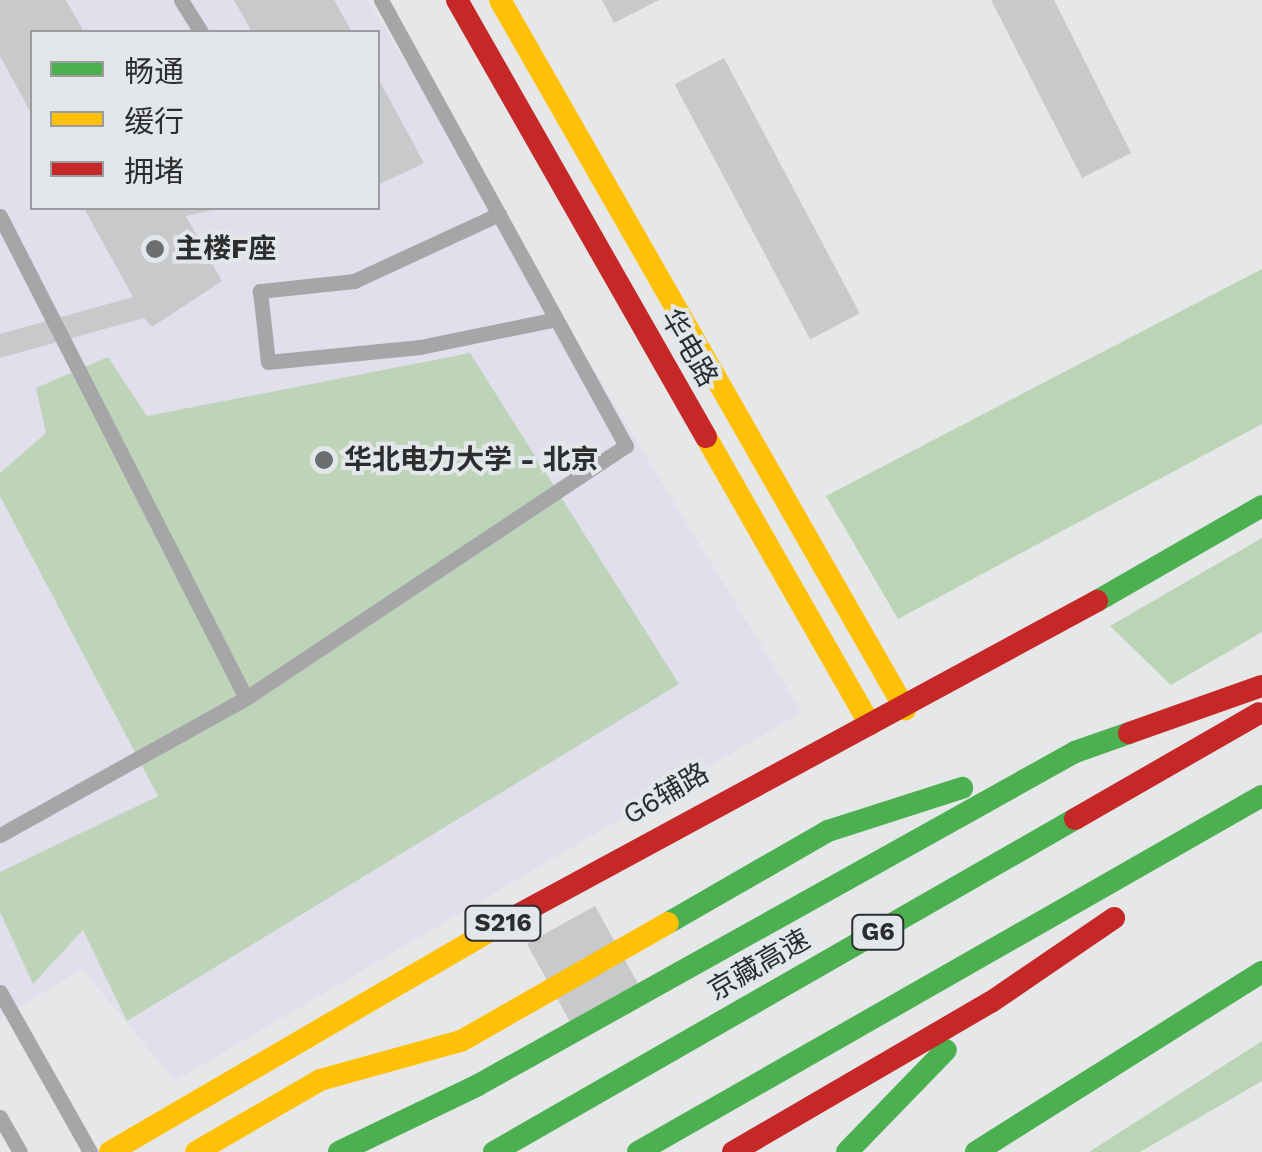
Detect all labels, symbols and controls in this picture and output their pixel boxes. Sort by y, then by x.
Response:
legend [30,30,380,210]
text: 畅通 [124,54,184,89]
text: 缓行 [124,104,184,139]
text: 拥堵 [124,154,184,189]
place label: 主楼F座 [175,232,276,266]
marker: 主楼F座 [144,238,166,260]
street label: 华电路 [653,303,725,393]
place label: 华北电力大学 - 北京 [344,443,599,477]
marker: 华北电力大学 - 北京 [313,449,335,471]
street label: G6辅路 [617,756,715,832]
road number: S216 [463,903,543,943]
road number: G6 [850,912,906,952]
street label: 京藏高速 [702,922,816,1008]

